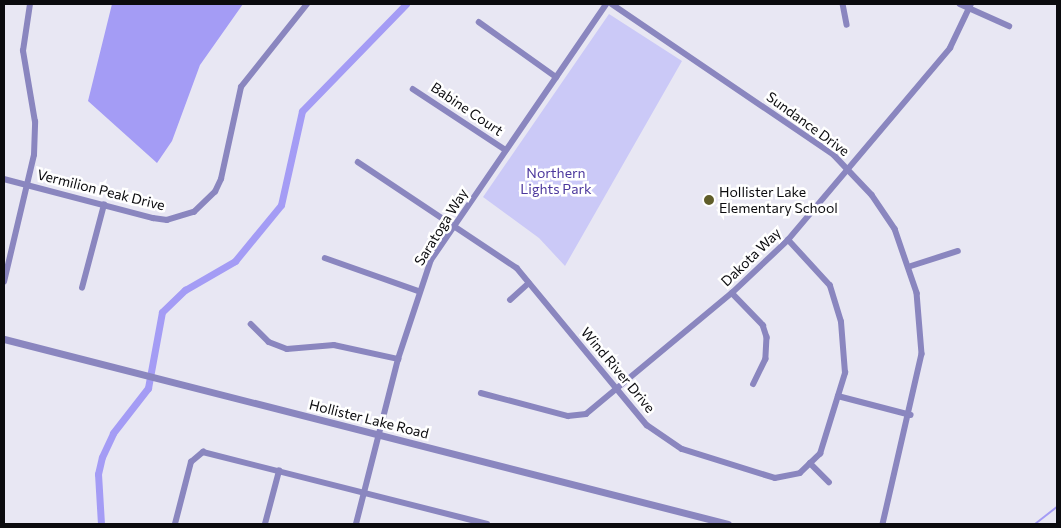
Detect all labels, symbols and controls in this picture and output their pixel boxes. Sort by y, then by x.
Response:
street label: Babine Court [428,79,506,139]
street label: Sundance Drive [763,88,853,160]
park label: Northern Lights Park [520,165,592,198]
street label: Vermilion Peak Drive [35,166,167,214]
place label: Hollister Lake Elementary School [719,184,838,216]
street label: Saratoga Way [411,185,471,269]
marker: Hollister Lake Elementary School [703,194,715,206]
street label: Dakota Way [718,224,784,290]
street label: Wind River Drive [577,324,659,416]
street label: Hollister Lake Road [308,396,430,442]

